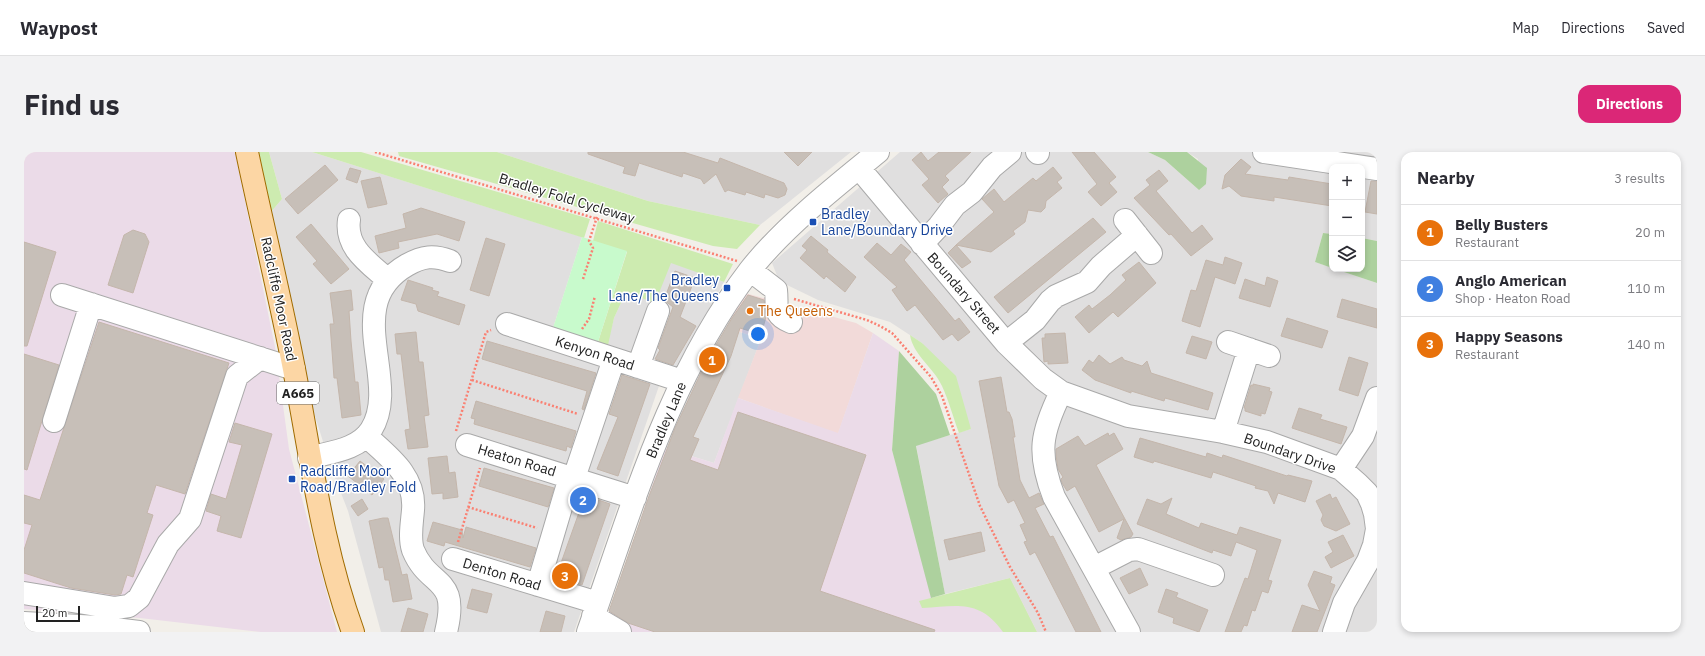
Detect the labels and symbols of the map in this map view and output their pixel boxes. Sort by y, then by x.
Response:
street label: Bradley Fold Cycleway [497,169,637,227]
place label: Bradley Lane/Boundary Drive [821,205,953,239]
marker: Bradley Lane/Boundary Drive [808,217,818,227]
street label: Radcliffe Moor Road [257,235,301,363]
street label: Boundary Street [924,248,1004,338]
place label: Bradley Lane/The Queens [608,271,719,305]
marker: Bradley Lane/The Queens [722,283,732,293]
place label: The Queens [758,302,833,320]
marker: The Queens [745,306,755,316]
your location [748,324,768,344]
street label: Kenyon Road [553,332,637,374]
pin: 1 [699,345,725,375]
street label: Bradley Lane [642,379,690,461]
road number: A665 [277,382,319,404]
street label: Boundary Drive [1241,429,1339,477]
street label: Heaton Road [476,440,558,480]
place label: Radcliffe Moor Road/Bradley Fold [300,462,416,496]
marker: Radcliffe Moor Road/Bradley Fold [287,474,297,484]
pin: 2 [570,485,596,515]
street label: Denton Road [461,554,543,594]
pin: 3 [552,561,578,591]
scale bar [36,604,80,623]

